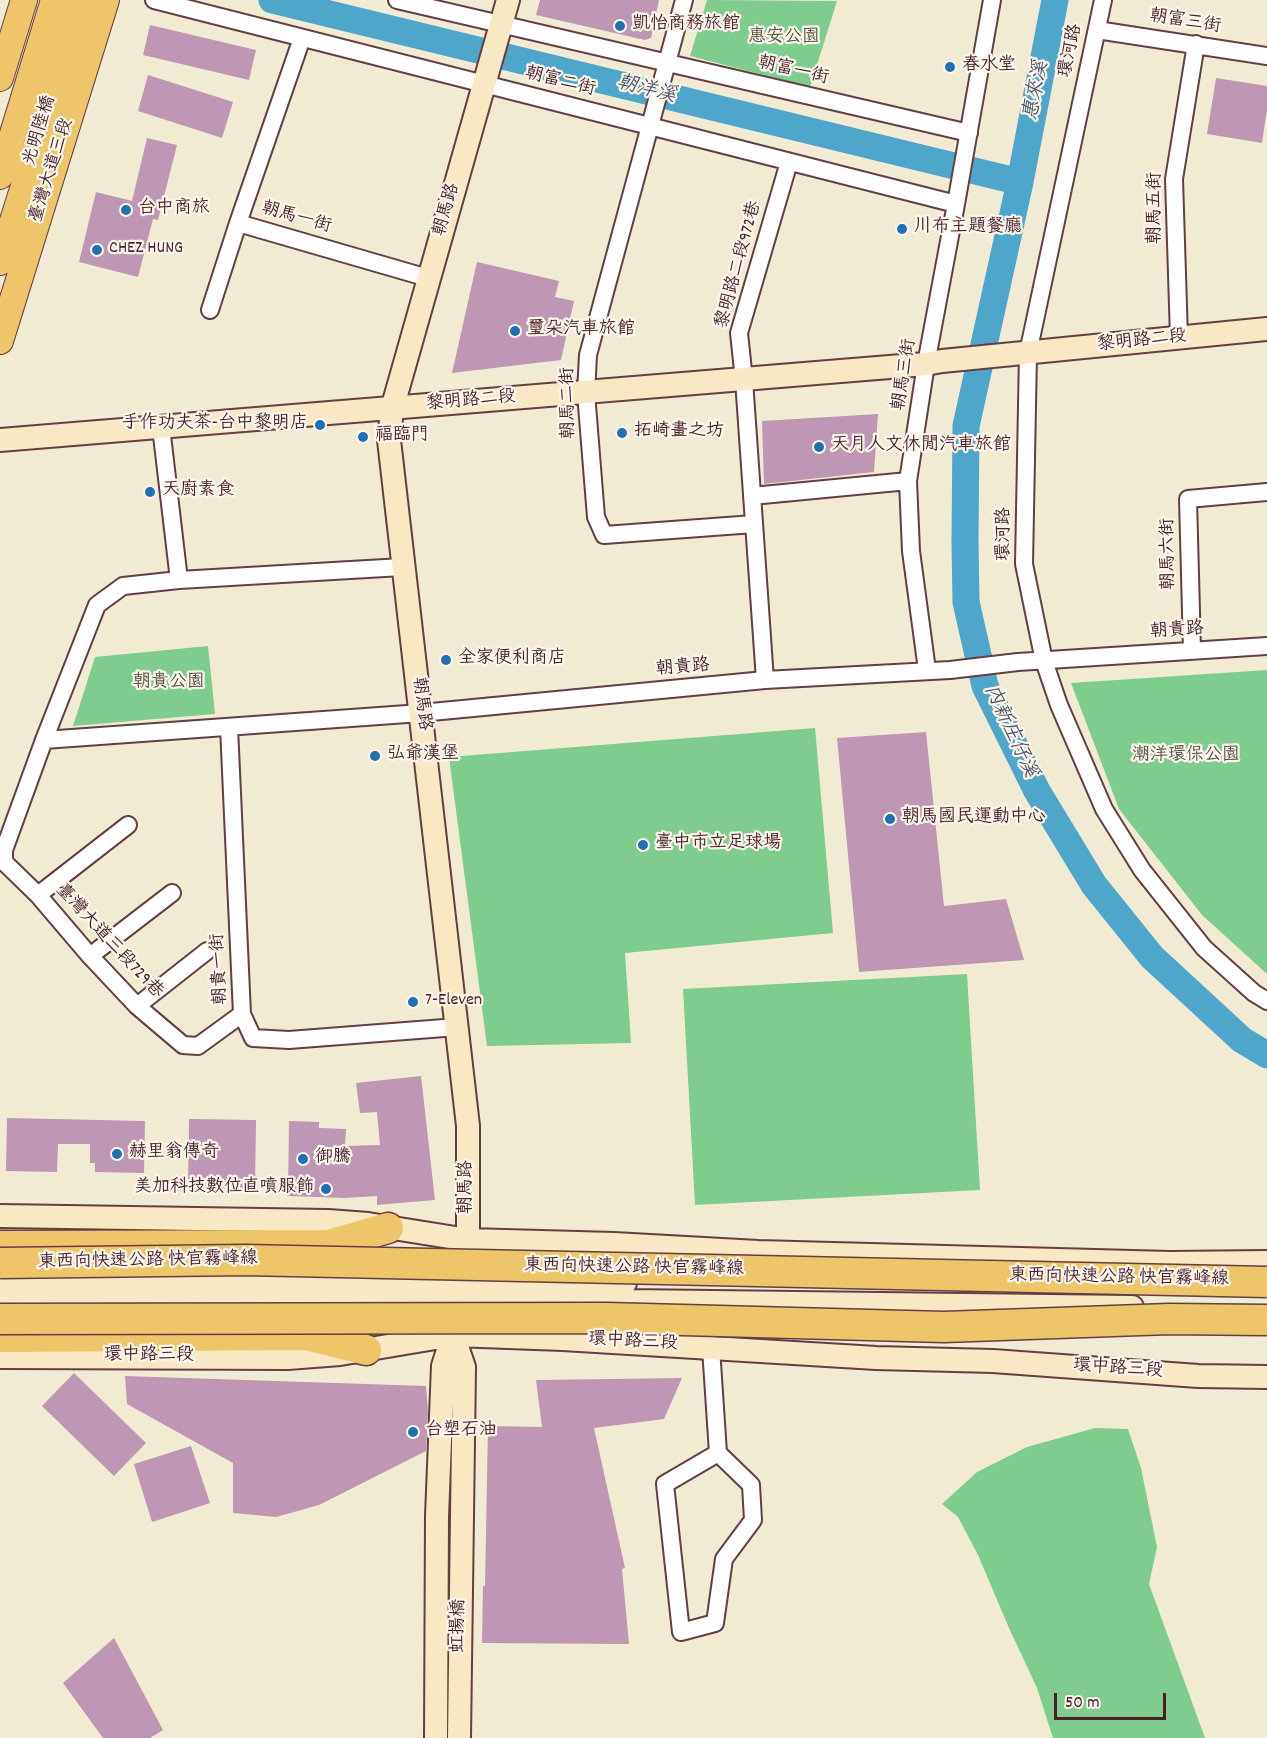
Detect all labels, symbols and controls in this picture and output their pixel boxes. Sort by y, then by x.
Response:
street label: 朝富三街 [1148,7,1222,39]
place label: 凱怡商務旅館 [632,15,740,37]
marker: 凱怡商務旅館 [613,19,627,33]
street label: 環河路 [1056,22,1088,80]
park label: 惠安公園 [748,28,820,50]
street label: 朝富一街 [755,53,831,91]
place label: 春水堂 [962,56,1016,78]
water label: 惠來溪 [1020,59,1056,123]
marker: 春水堂 [943,60,957,74]
street label: 朝富二街 [522,64,598,102]
water label: 朝洋溪 [614,72,678,110]
street label: 光明陸橋 [20,93,62,169]
street label: 臺灣大道三段 [27,116,79,226]
street label: 朝馬五街 [1146,172,1168,244]
street label: 朝馬路 [430,181,466,239]
place label: 台中商旅 [138,199,210,221]
street label: 朝馬一街 [258,199,334,239]
street label: 黎明路二段972巷 [713,199,767,331]
marker: 台中商旅 [119,203,133,217]
place label: 川布主題餐廳 [914,218,1022,240]
marker: 川布主題餐廳 [895,222,909,236]
place label: CHEZ HUNG [109,239,183,261]
marker: CHEZ HUNG [90,243,104,257]
place label: 璽朵汽車旅館 [527,320,635,342]
marker: 璽朵汽車旅館 [508,324,522,338]
street label: 黎明路二段 [1096,327,1188,357]
street label: 朝馬三街 [890,338,922,412]
street label: 朝馬二街 [559,367,581,439]
street label: 黎明路二段 [425,387,517,417]
place label: 手作功夫茶-台中黎明店 [122,414,308,436]
marker: 手作功夫茶-台中黎明店 [313,418,327,432]
place label: 拓崎畫之坊 [634,422,724,444]
place label: 福臨門 [375,426,429,448]
marker: 拓崎畫之坊 [615,426,629,440]
marker: 福臨門 [356,430,370,444]
place label: 天月人文休閒汽車旅館 [831,436,1011,458]
marker: 天月人文休閒汽車旅館 [812,440,826,454]
place label: 天廚素食 [162,481,234,503]
marker: 天廚素食 [143,485,157,499]
street label: 環河路 [995,507,1017,561]
street label: 朝馬六街 [1159,518,1181,590]
street label: 朝貴路 [1149,619,1205,645]
place label: 全家便利商店 [458,649,566,671]
marker: 全家便利商店 [439,653,453,667]
street label: 朝貴路 [655,656,711,682]
park label: 朝貴公園 [133,673,205,695]
street label: 朝馬路 [406,676,434,732]
water label: 內新庄仔溪 [977,682,1041,782]
place label: 弘爺漢堡 [387,745,459,767]
park label: 潮洋環保公園 [1132,746,1240,768]
marker: 弘爺漢堡 [368,749,382,763]
place label: 朝馬國民運動中心 [902,808,1046,830]
marker: 朝馬國民運動中心 [883,812,897,826]
place label: 臺中市立足球場 [655,834,781,856]
marker: 臺中市立足球場 [636,838,650,852]
street label: 臺灣大道三段729巷 [49,880,167,1004]
street label: 朝貴一街 [208,932,234,1006]
place label: 7-Eleven [425,991,482,1013]
marker: 7-Eleven [406,995,420,1009]
place label: 赫里翁傳奇 [129,1143,219,1165]
marker: 赫里翁傳奇 [110,1147,124,1161]
place label: 御騰 [315,1148,351,1170]
marker: 御騰 [296,1152,310,1166]
street label: 朝馬路 [457,1160,479,1214]
place label: 美加科技數位直噴服飾 [134,1178,314,1200]
marker: 美加科技數位直噴服飾 [319,1182,333,1196]
street label: 東西向快速公路 快官霧峰線 [38,1249,258,1275]
street label: 東西向快速公路 快官霧峰線 [524,1256,744,1282]
street label: 東西向快速公路 快官霧峰線 [1009,1266,1229,1292]
street label: 環中路三段 [587,1330,679,1356]
street label: 環中路三段 [104,1346,194,1368]
street label: 環中路三段 [1072,1356,1164,1384]
place label: 台塑石油 [425,1421,497,1443]
marker: 台塑石油 [406,1425,420,1439]
street label: 虹揚橋 [449,1599,471,1653]
scale bar [1057,1681,1170,1719]
text: 50 m [1065,1691,1100,1716]

